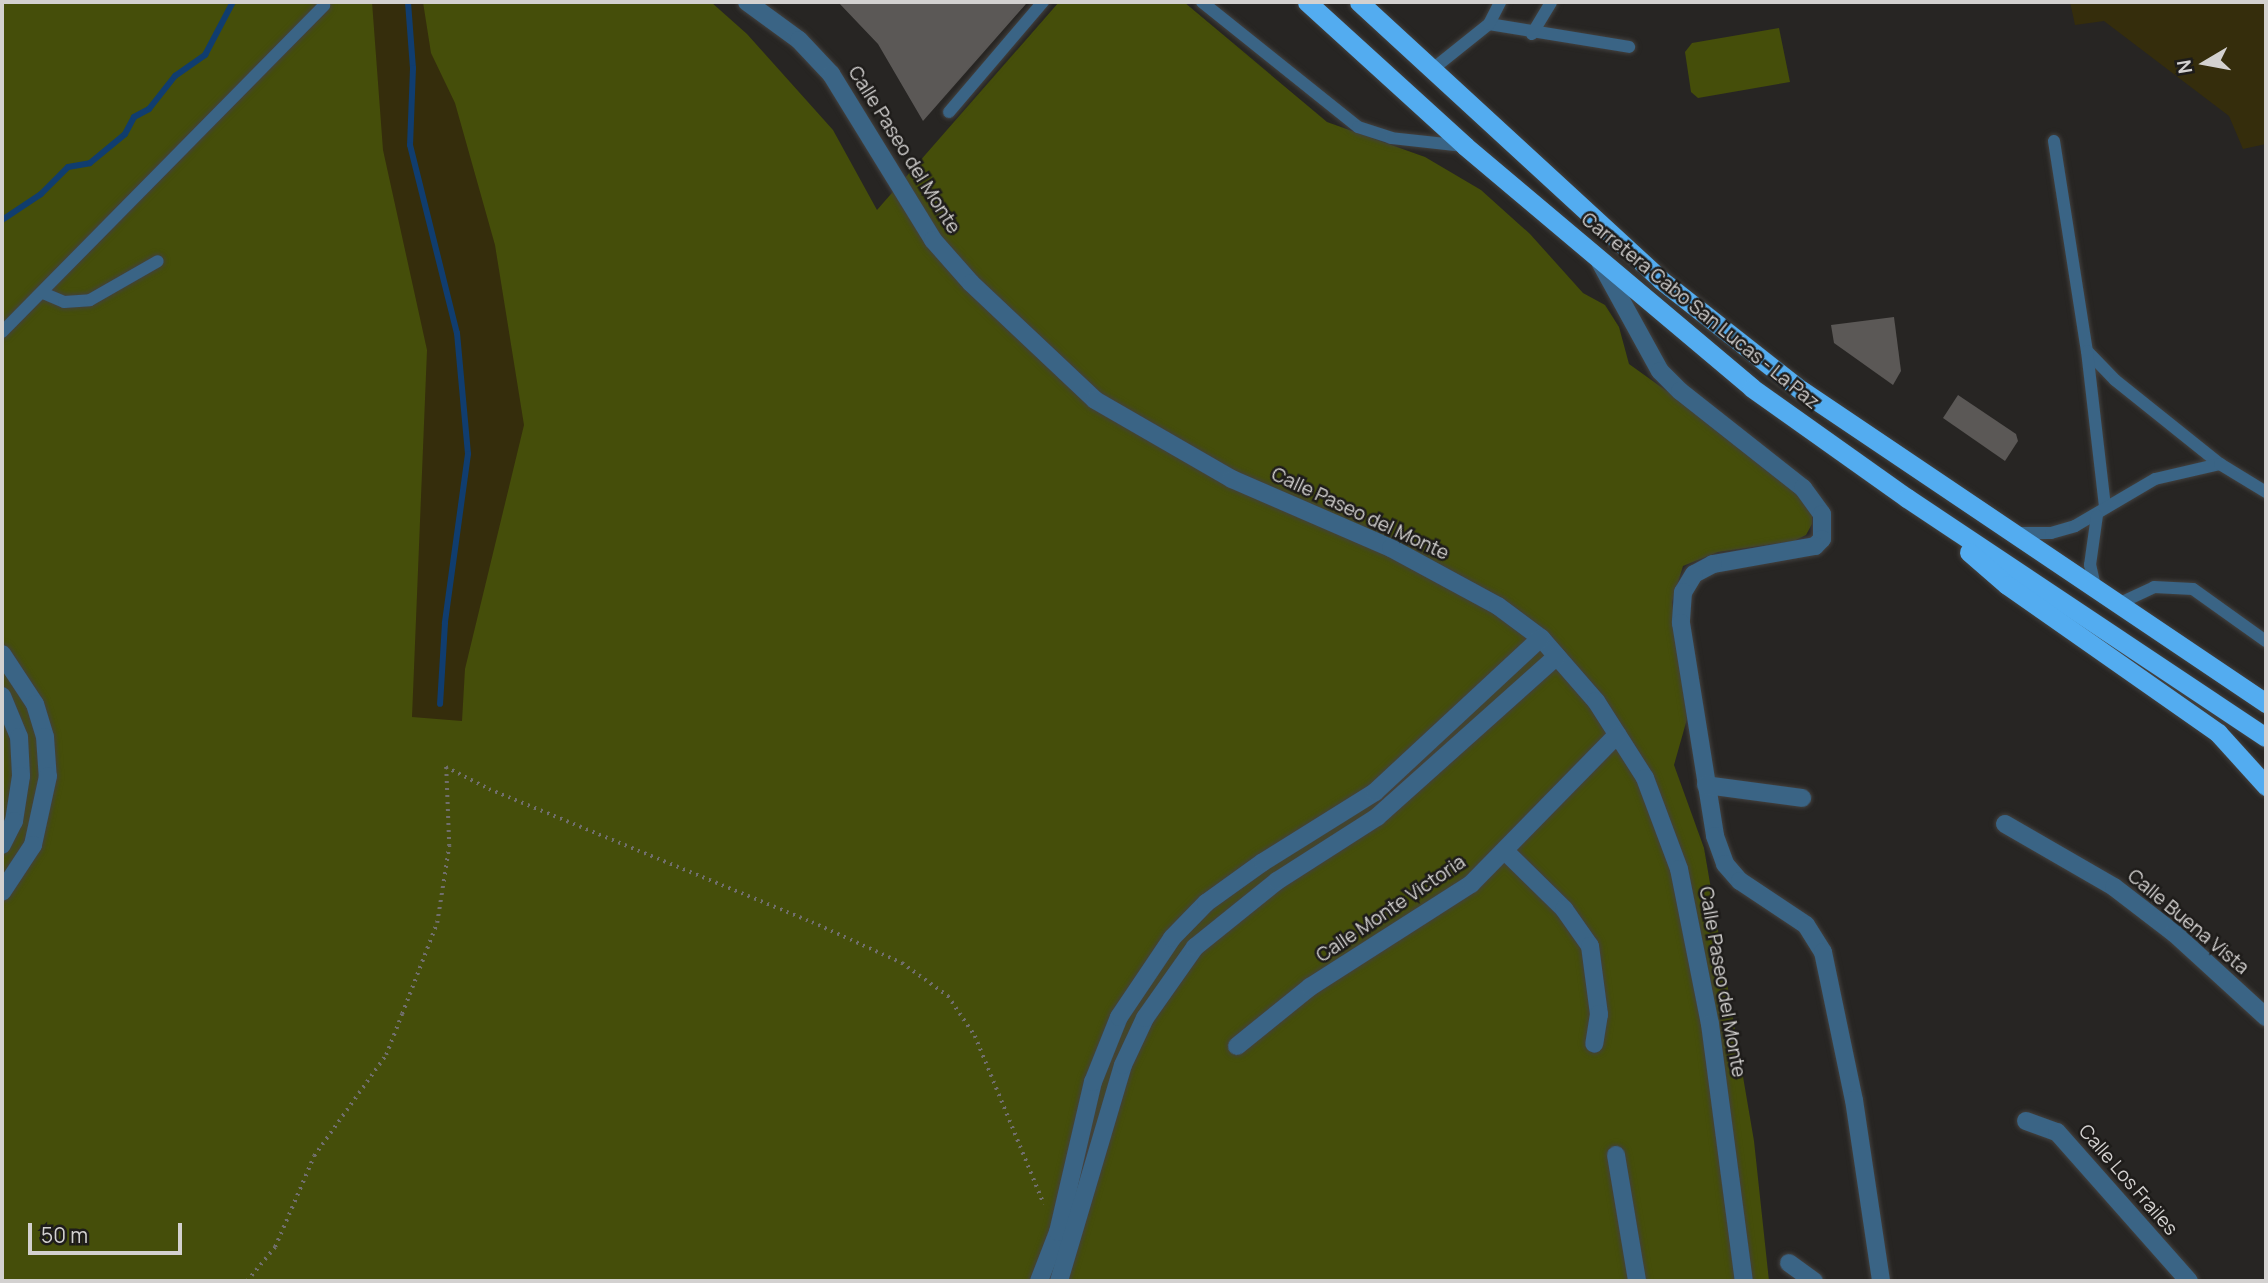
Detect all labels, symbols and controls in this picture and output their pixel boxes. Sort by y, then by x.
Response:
north arrow [2170,28,2240,98]
text: N [2170,58,2198,76]
street label: Calle Paseo del Monte [843,62,965,238]
street label: Carretera Cabo San Lucas - La Paz [1577,208,1823,414]
street label: Calle Paseo del Monte [1268,463,1452,565]
street label: Calle Monte Victoria [1312,851,1470,967]
street label: Calle Buena Vista [2123,865,2253,979]
street label: Calle Paseo del Monte [1694,885,1750,1079]
street label: Calle Los Frailes [2074,1120,2182,1240]
scale bar [32,1210,186,1254]
text: 50 m [41,1221,88,1249]

